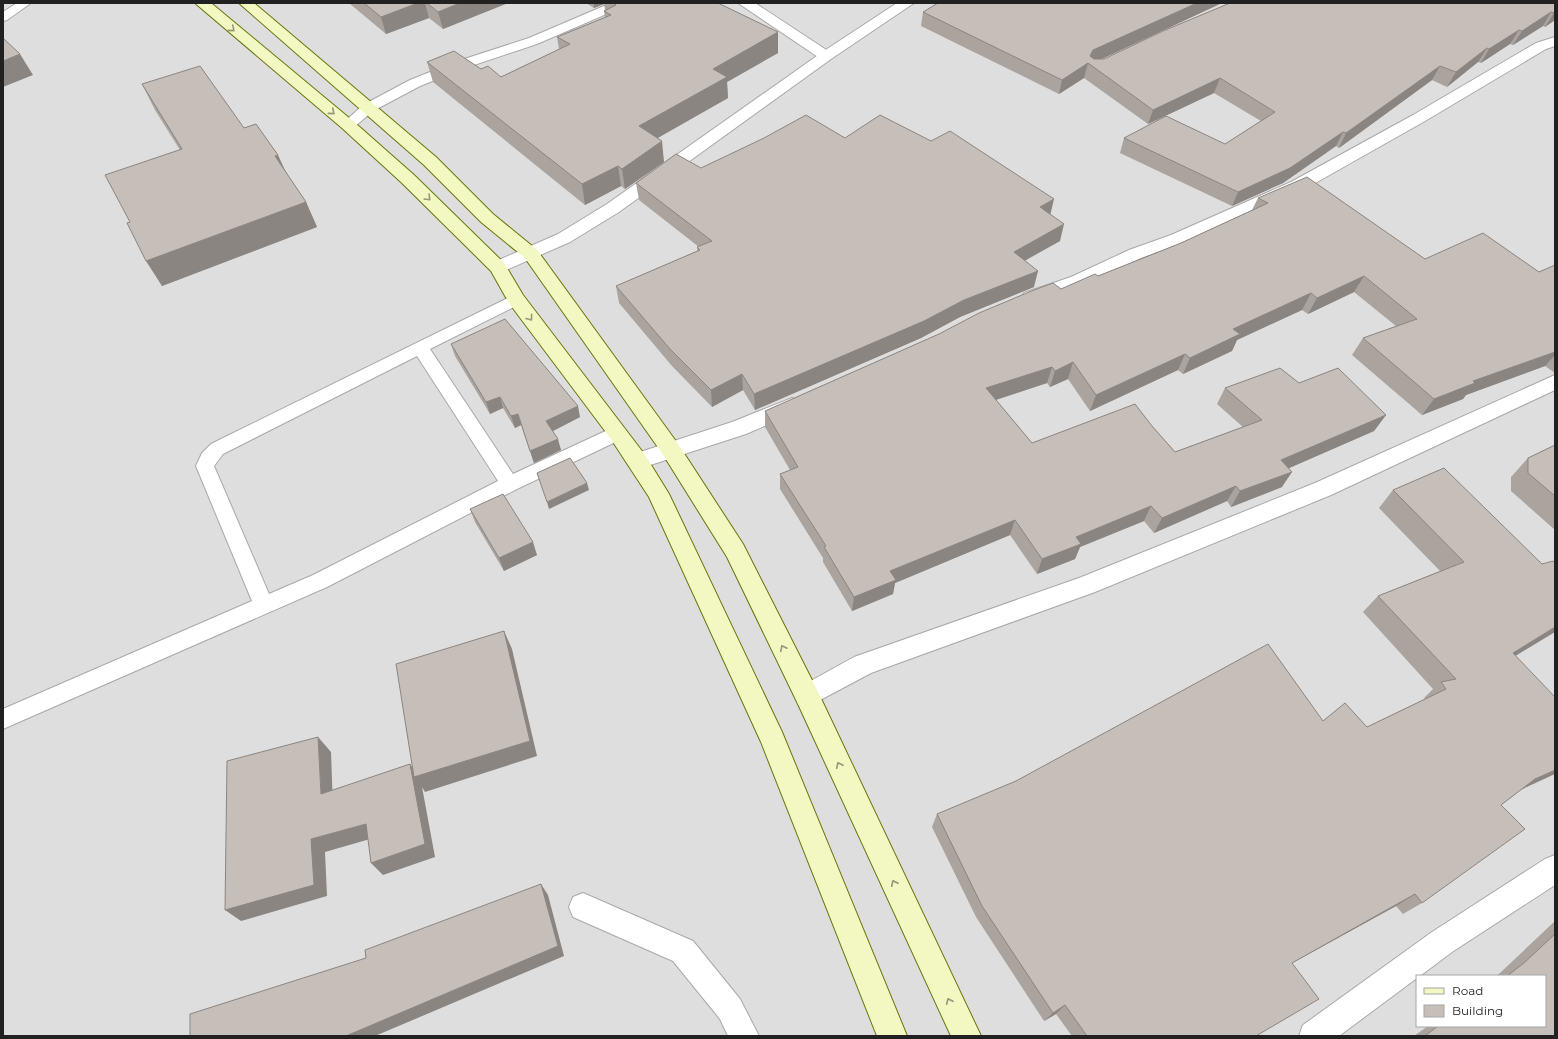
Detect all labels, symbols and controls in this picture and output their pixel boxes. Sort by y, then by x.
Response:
one-way arrow [227,24,234,31]
one-way arrow [327,107,334,114]
one-way arrow [423,193,431,201]
one-way arrow [526,313,533,320]
one-way arrow [780,645,788,652]
one-way arrow [836,762,844,769]
one-way arrow [891,880,899,887]
legend [1416,975,1546,1027]
text: Road [1452,983,1483,998]
one-way arrow [946,997,954,1005]
text: Building [1452,1003,1503,1018]

